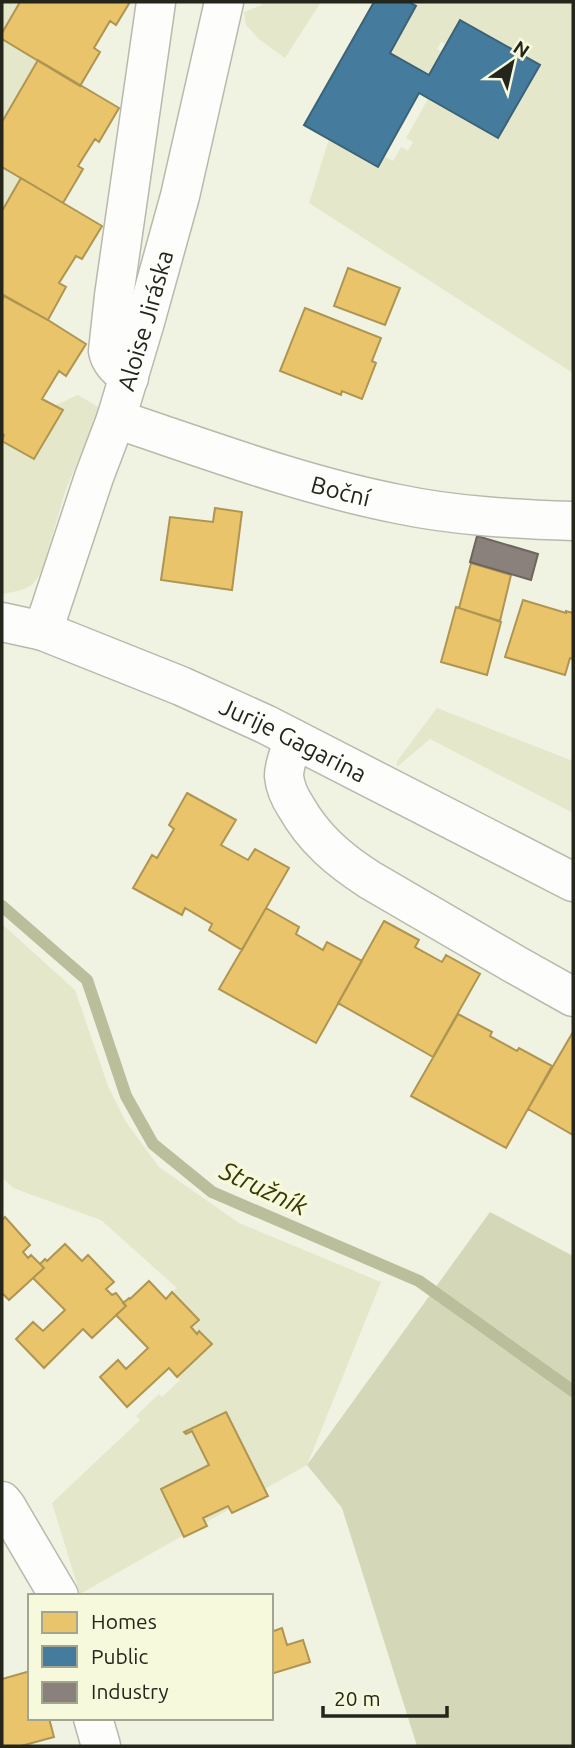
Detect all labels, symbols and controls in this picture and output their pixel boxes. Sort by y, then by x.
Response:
north arrow [477,28,547,98]
text: N [509,36,534,62]
street label: Aloise Jiráska [112,247,178,394]
street label: Boční [308,470,374,511]
street label: Jurije Gagarina [216,692,371,787]
water label: Stružník [215,1155,313,1221]
legend [28,1594,273,1720]
text: Homes [91,1609,157,1633]
text: Public [91,1644,148,1668]
scale bar [323,1674,447,1718]
text: Industry [91,1679,169,1703]
text: 20 m [334,1686,381,1710]

